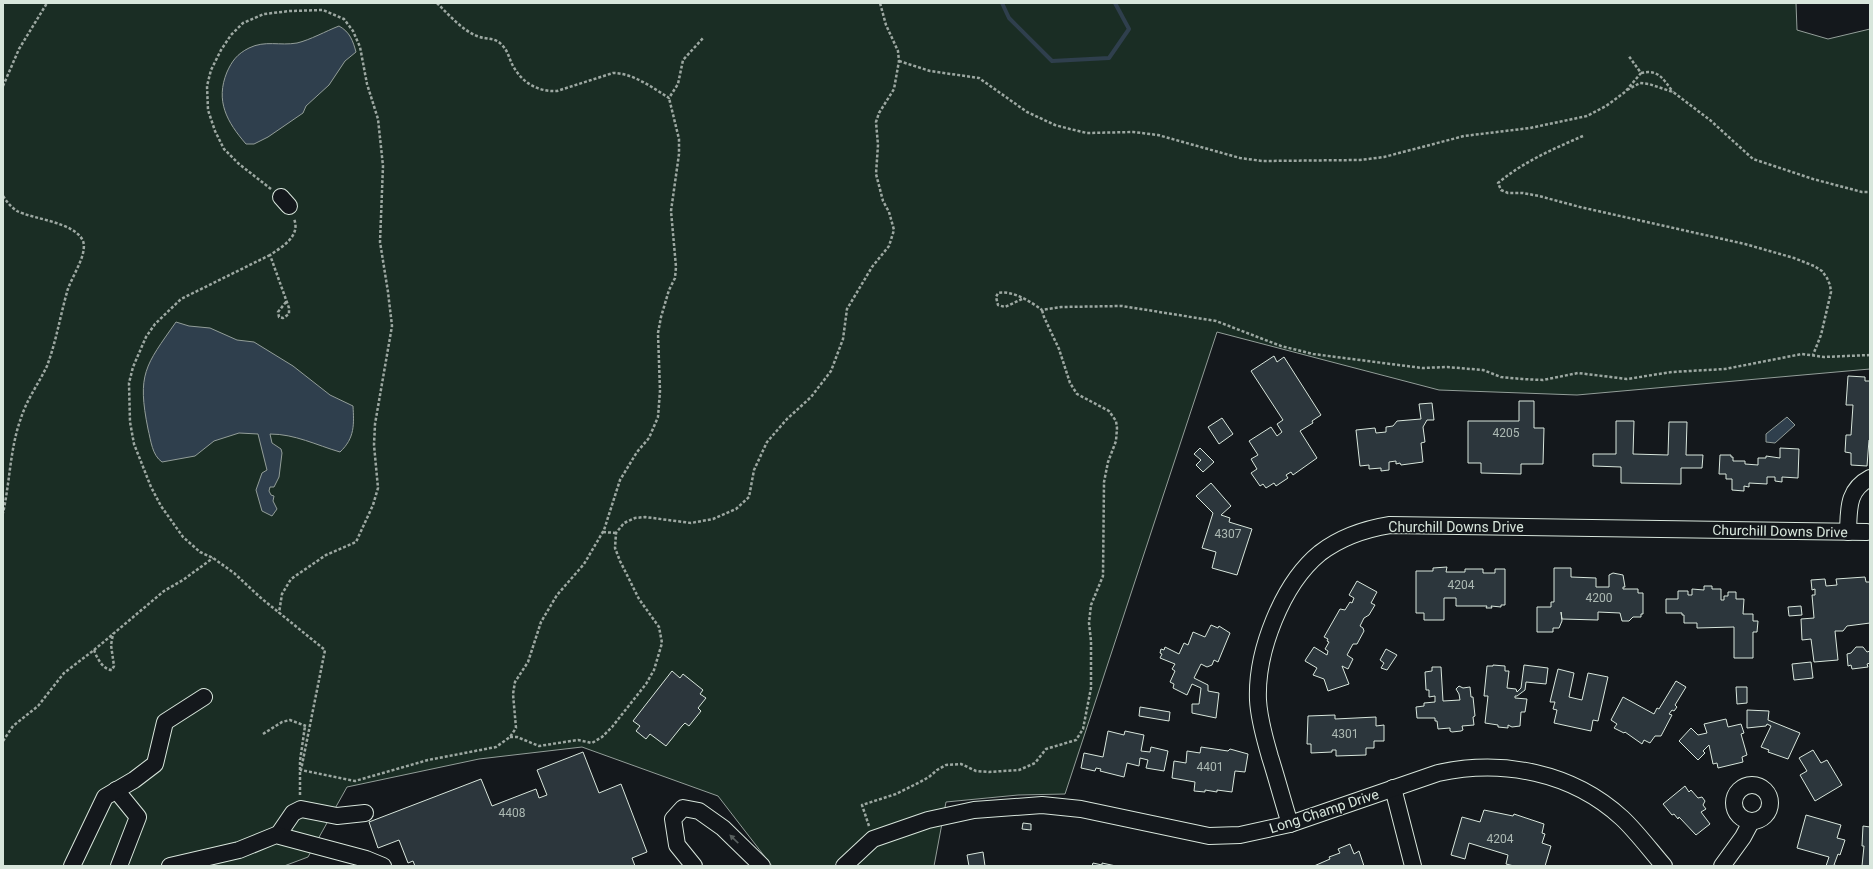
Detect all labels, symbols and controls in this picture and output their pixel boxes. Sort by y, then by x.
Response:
house number: 4205 [1493,426,1520,440]
street label: Churchill Downs Drive [1388,519,1524,535]
street label: Churchill Downs Drive [1712,522,1848,540]
house number: 4307 [1215,527,1242,541]
house number: 4204 [1448,578,1475,592]
house number: 4200 [1586,591,1613,605]
house number: 4301 [1332,727,1358,741]
house number: 4401 [1197,760,1223,774]
street label: Long Champ Drive [1267,786,1381,836]
house number: 4408 [499,806,526,820]
house number: 4204 [1487,832,1514,846]
one-way arrow [729,834,739,844]

